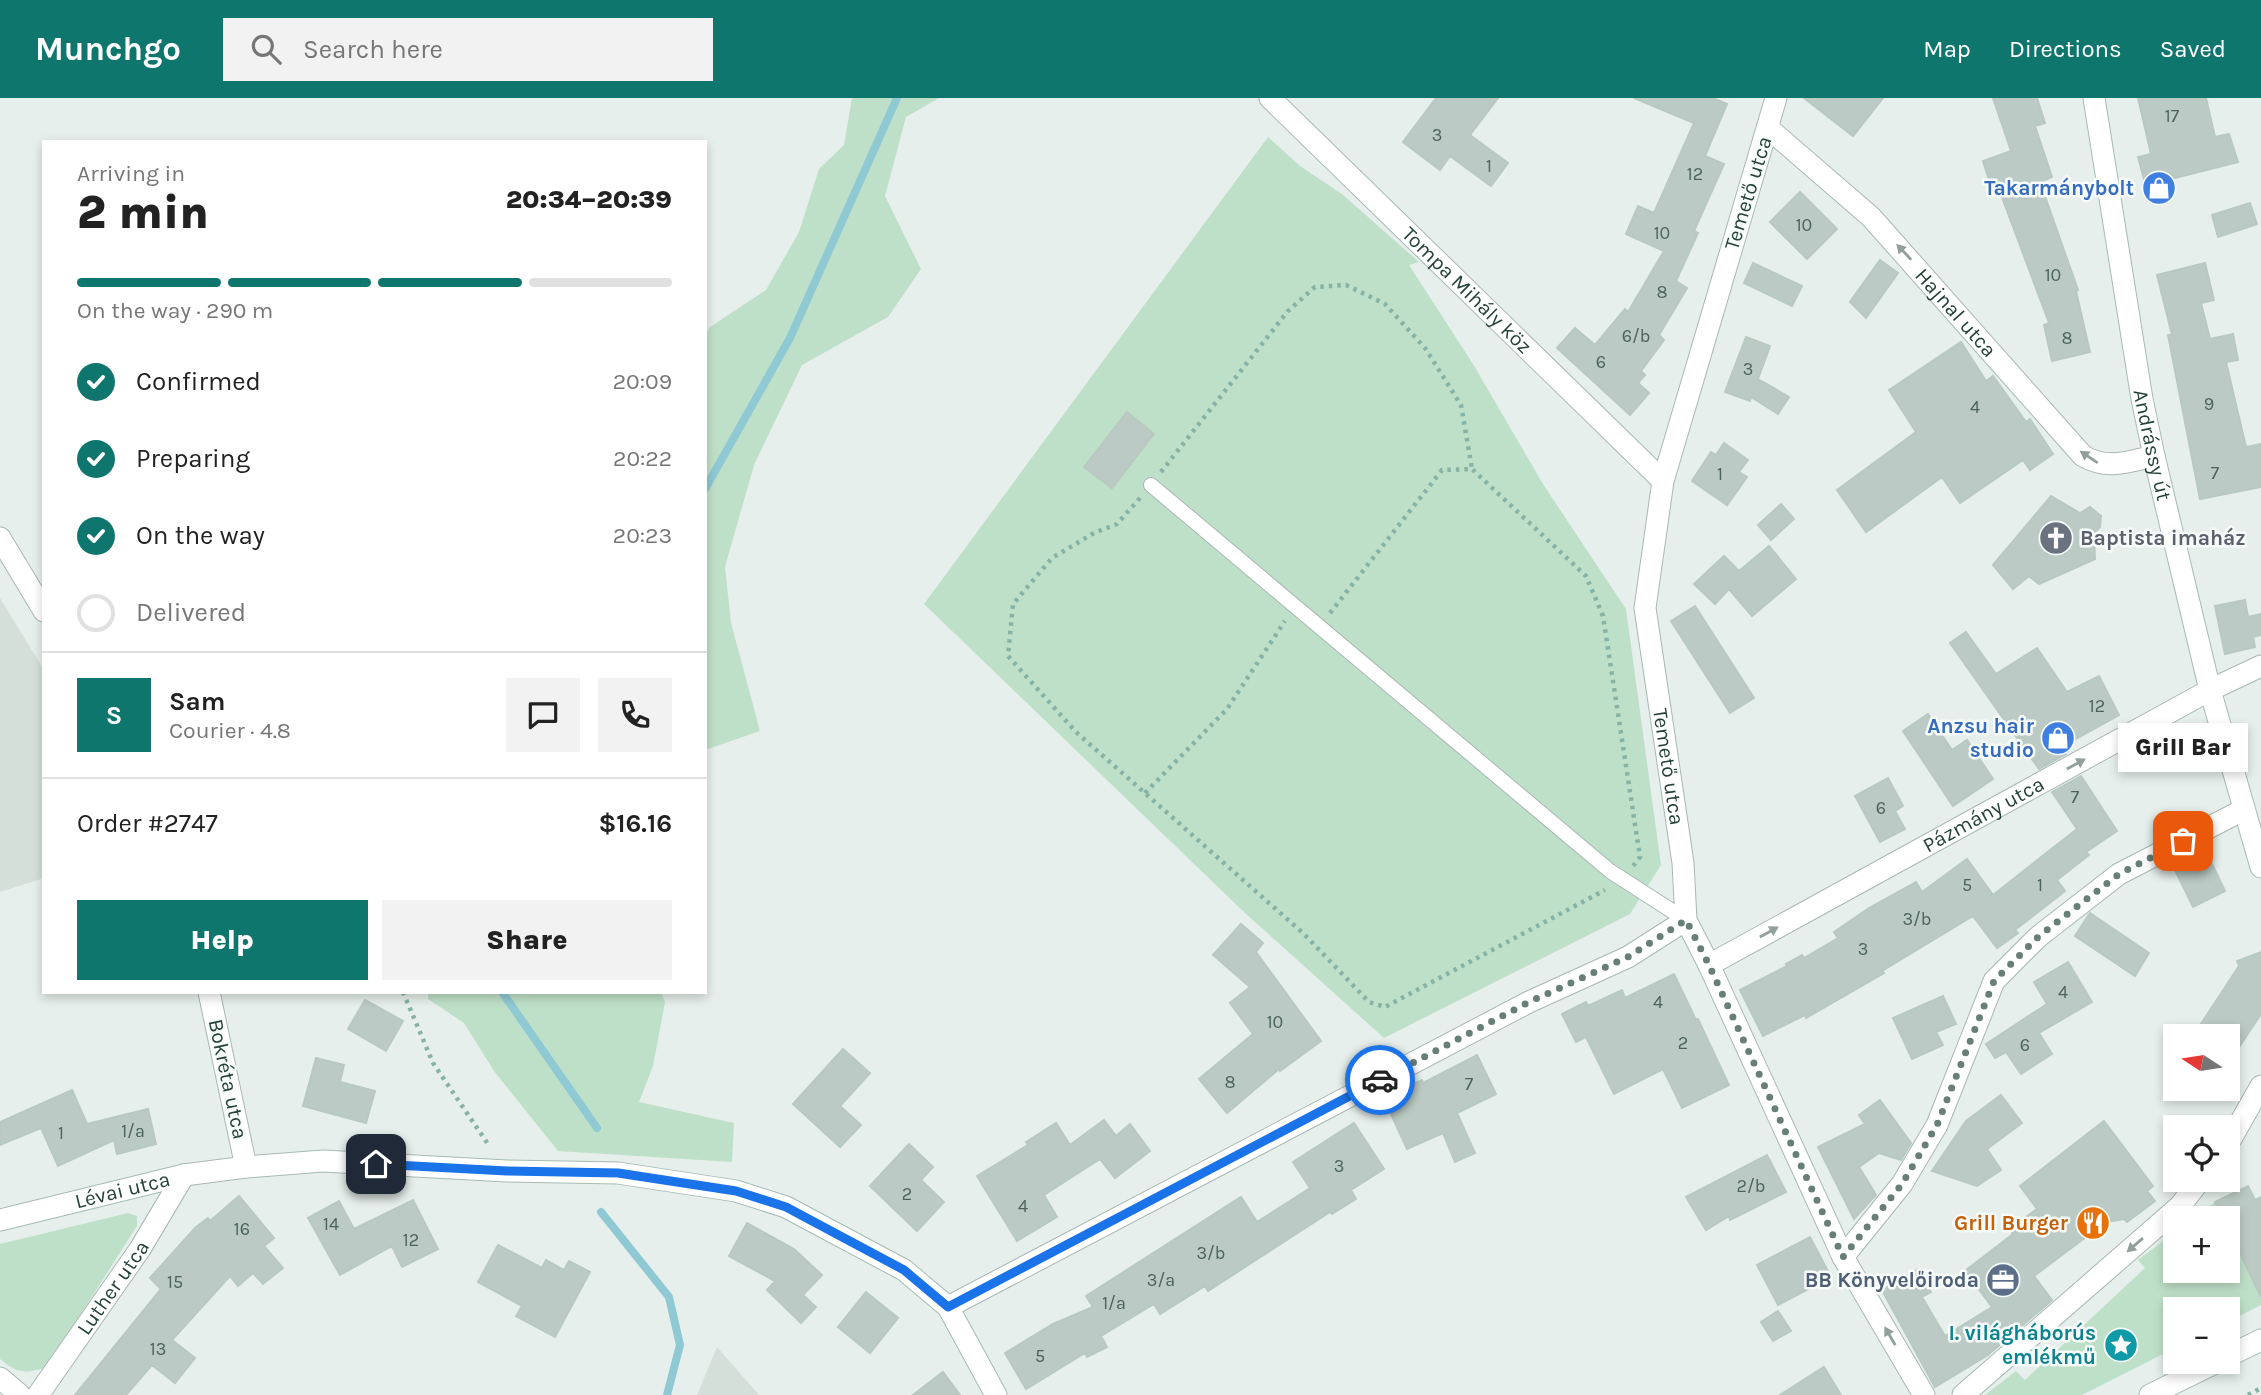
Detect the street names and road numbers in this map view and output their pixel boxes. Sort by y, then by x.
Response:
street label: Temető utca [1719,133,1777,253]
street label: Tompa Mihály köz [1397,222,1537,358]
street label: Hajnal utca [1910,263,2001,362]
street label: Andrássy út [2129,388,2176,503]
street label: Temető utca [1648,707,1689,827]
street label: Pázmány utca [1918,771,2048,857]
street label: Bokréta utca [204,1017,252,1141]
street label: Lévai utca [72,1167,172,1213]
street label: Luther utca [72,1236,154,1339]

